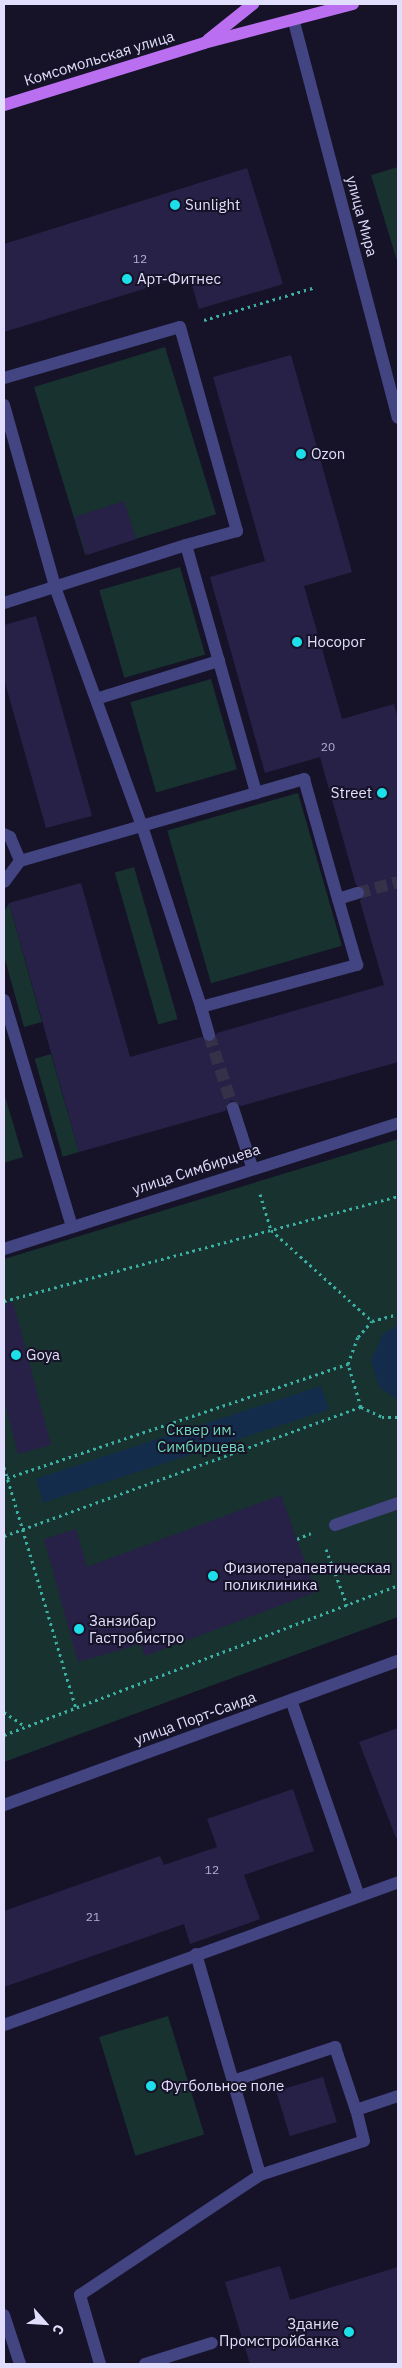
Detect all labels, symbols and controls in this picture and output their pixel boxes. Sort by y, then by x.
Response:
street label: Комсомольская улица [22,27,176,89]
street label: улица Мира [343,174,381,258]
place label: Sunlight [185,196,240,214]
marker: Sunlight [169,199,181,211]
house number: 12 [133,252,147,266]
place label: Арт-Фитнес [137,270,221,288]
marker: Арт-Фитнес [121,273,133,285]
place label: Ozon [311,445,345,463]
marker: Ozon [295,448,307,460]
place label: Носорог [307,633,365,651]
marker: Носорог [291,636,303,648]
house number: 20 [321,740,335,754]
place label: Street [331,784,372,802]
marker: Street [376,787,388,799]
street label: улица Симбирцева [130,1140,262,1198]
place label: Goya [26,1346,60,1364]
marker: Goya [10,1349,22,1361]
park label: Сквер им. Симбирцева [157,1420,245,1455]
place label: Физиотерапевтическая поликлиника [224,1558,391,1593]
marker: Физиотерапевтическая поликлиника [206,1569,220,1583]
place label: Занзибар Гастробистро [89,1611,184,1646]
marker: Занзибар Гастробистро [73,1623,85,1635]
street label: улица Порт-Саида [132,1688,258,1748]
house number: 12 [205,1863,219,1877]
house number: 21 [86,1910,100,1924]
place label: Футбольное поле [161,2077,284,2095]
marker: Футбольное поле [145,2080,157,2092]
north arrow [20,2298,70,2348]
place label: Здание Промстройбанка [219,2314,339,2349]
text: С [48,2322,69,2338]
marker: Здание Промстройбанка [343,2326,355,2338]

